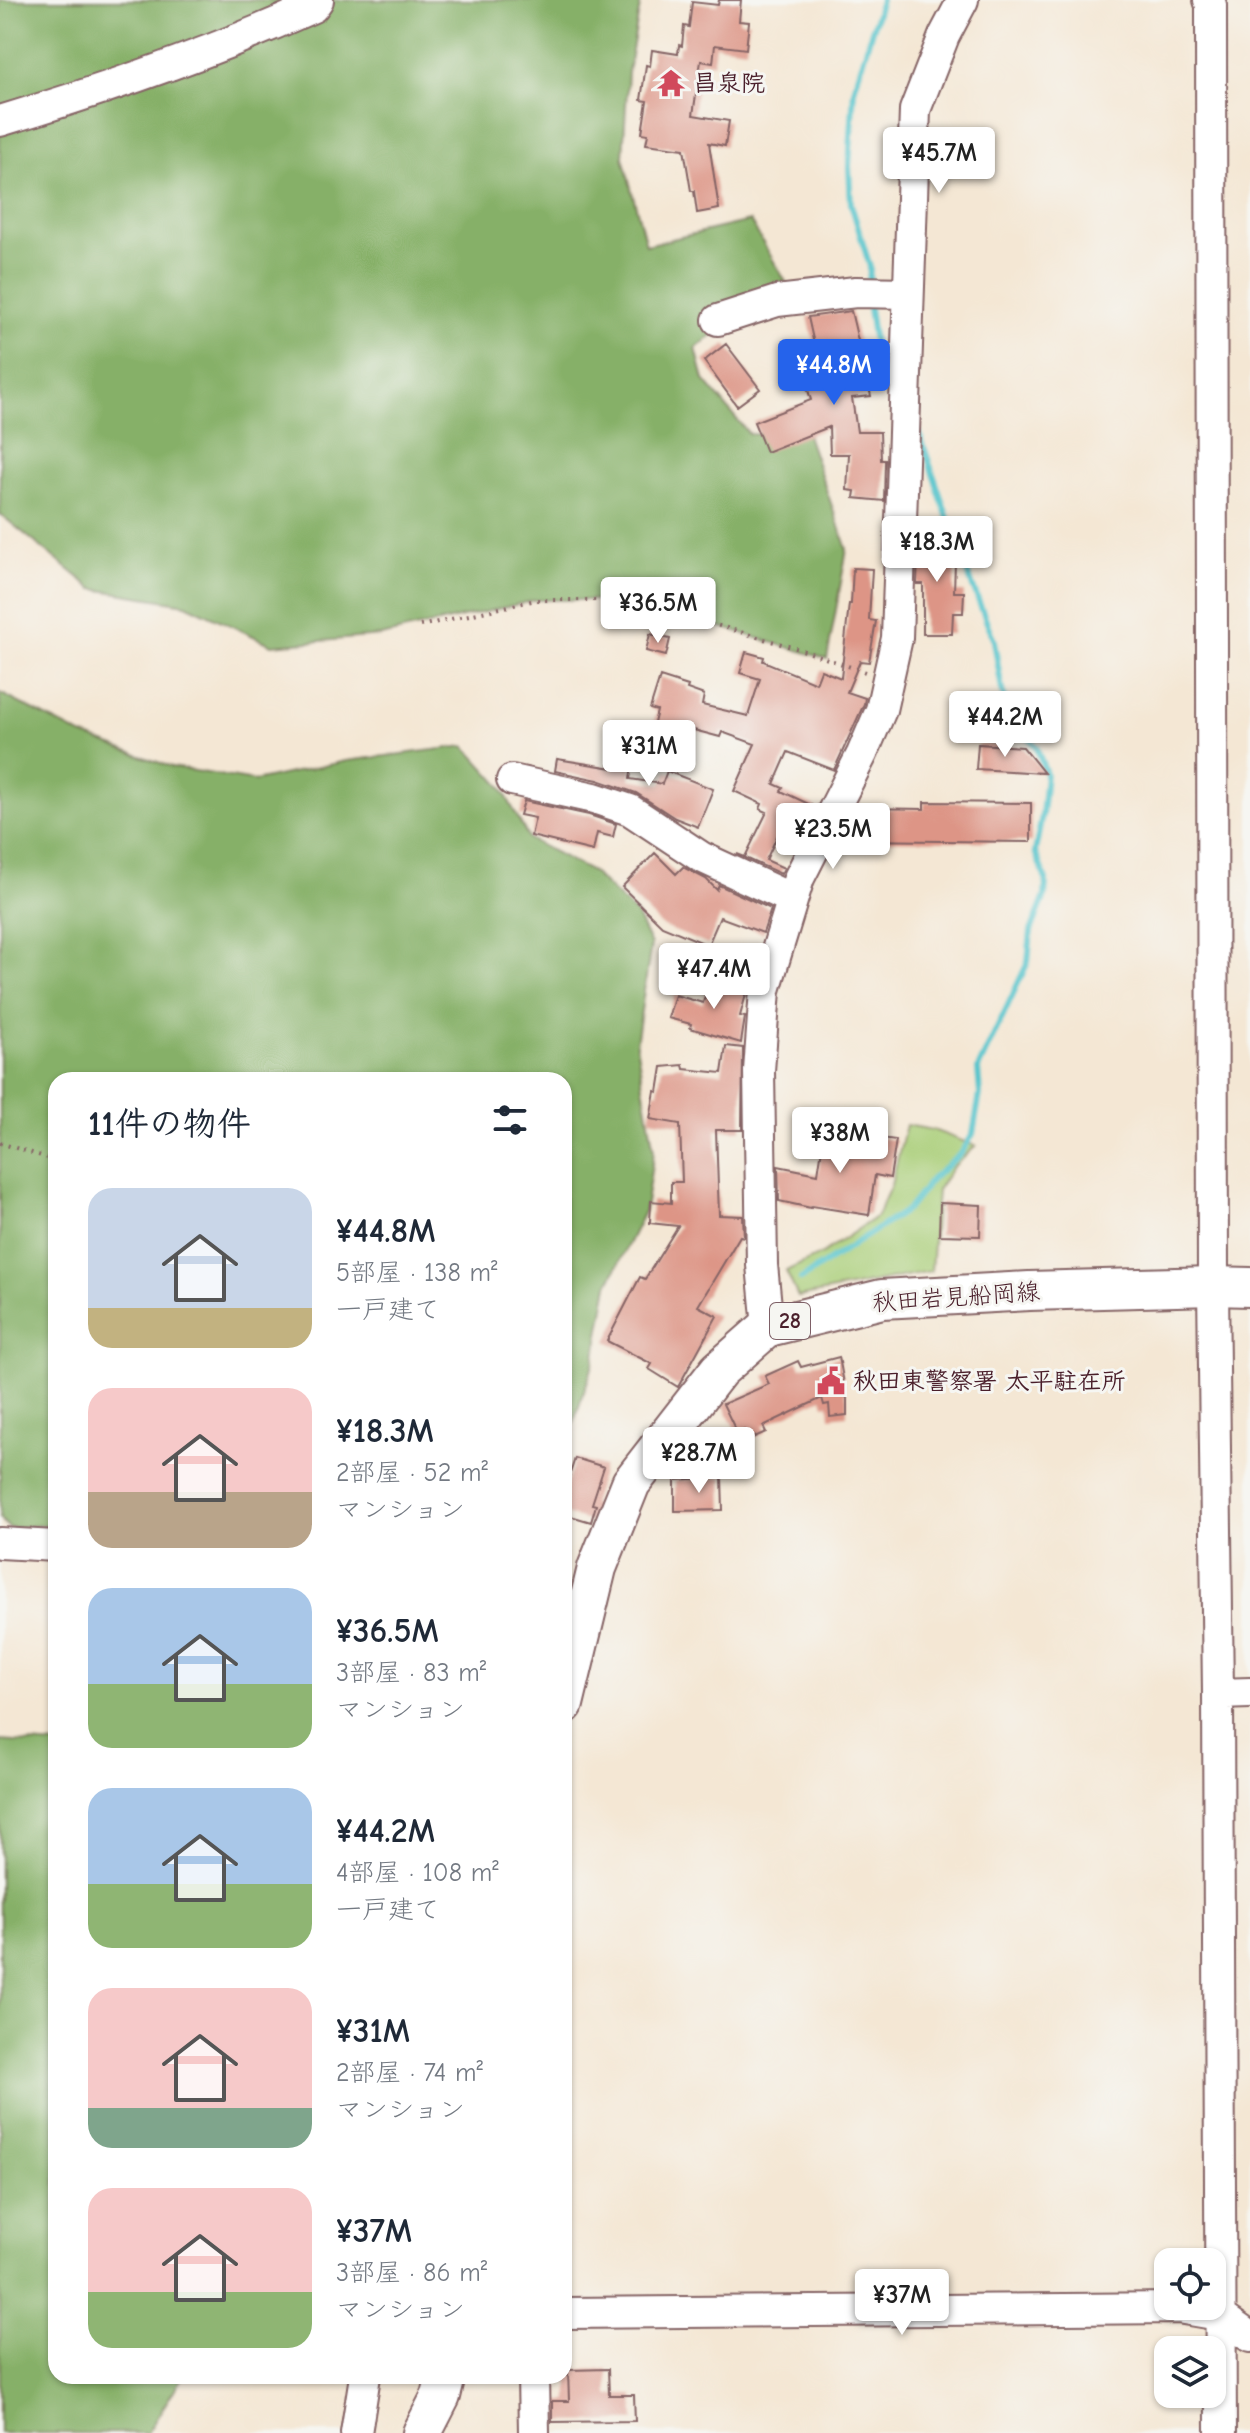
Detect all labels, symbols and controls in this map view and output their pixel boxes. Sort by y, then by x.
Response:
temple icon: 昌泉院 [656,68,686,98]
place label: 昌泉院 [693,69,765,97]
pin: ¥45.7M [874,127,1004,195]
text: ¥45.7M [901,138,977,168]
pin: ¥44.8M [769,339,899,407]
text: ¥44.8M [796,350,872,380]
pin: ¥18.3M [872,516,1002,584]
text: ¥18.3M [900,527,974,557]
pin: ¥36.5M [593,577,723,645]
text: ¥36.5M [619,588,697,618]
pin: ¥44.2M [940,691,1070,759]
text: ¥44.2M [967,702,1043,732]
pin: ¥31M [602,720,696,788]
text: ¥31M [621,731,677,761]
pin: ¥23.5M [768,803,898,871]
text: ¥23.5M [794,814,872,844]
pin: ¥47.4M [649,943,779,1011]
text: ¥47.4M [677,954,751,984]
icon: filters [488,1098,532,1142]
text: 11件の物件 [88,1104,251,1144]
pin: ¥38M [793,1107,887,1175]
text: ¥38M [810,1118,870,1148]
text: ¥44.8M [336,1211,436,1251]
icon: home [152,1220,248,1316]
text: 5部屋 · 138 m² [336,1258,498,1288]
street label: 秋田岩見船岡線 [871,1277,1041,1317]
text: 一戸建て [336,1295,440,1325]
road number: 28 [770,1303,810,1339]
public building icon: 秋田東警察署 太平駐在所 [816,1366,846,1396]
place label: 秋田東警察署 太平駐在所 [853,1367,1126,1395]
text: ¥18.3M [336,1411,434,1451]
icon: home [152,1420,248,1516]
pin: ¥28.7M [634,1427,764,1495]
text: ¥28.7M [661,1438,737,1468]
text: 2部屋 · 52 m² [336,1458,488,1488]
text: マンション [336,1495,465,1525]
text: ¥36.5M [336,1611,439,1651]
icon: home [152,1620,248,1716]
text: 3部屋 · 83 m² [336,1658,486,1688]
text: マンション [336,1695,465,1725]
text: ¥44.2M [336,1811,435,1851]
icon: home [152,1820,248,1916]
text: 4部屋 · 108 m² [336,1858,499,1888]
text: 一戸建て [336,1895,440,1925]
text: ¥31M [336,2011,410,2051]
icon: home [152,2020,248,2116]
text: 2部屋 · 74 m² [336,2058,483,2088]
text: マンション [336,2095,465,2125]
text: ¥37M [336,2211,412,2251]
icon: home [152,2220,248,2316]
map controls [1154,2248,1226,2408]
button: locate [1154,2248,1226,2320]
text: 3部屋 · 86 m² [336,2258,487,2288]
pin: ¥37M [855,2269,949,2337]
text: ¥37M [873,2280,931,2310]
text: マンション [336,2295,465,2325]
button: layers [1154,2336,1226,2408]

